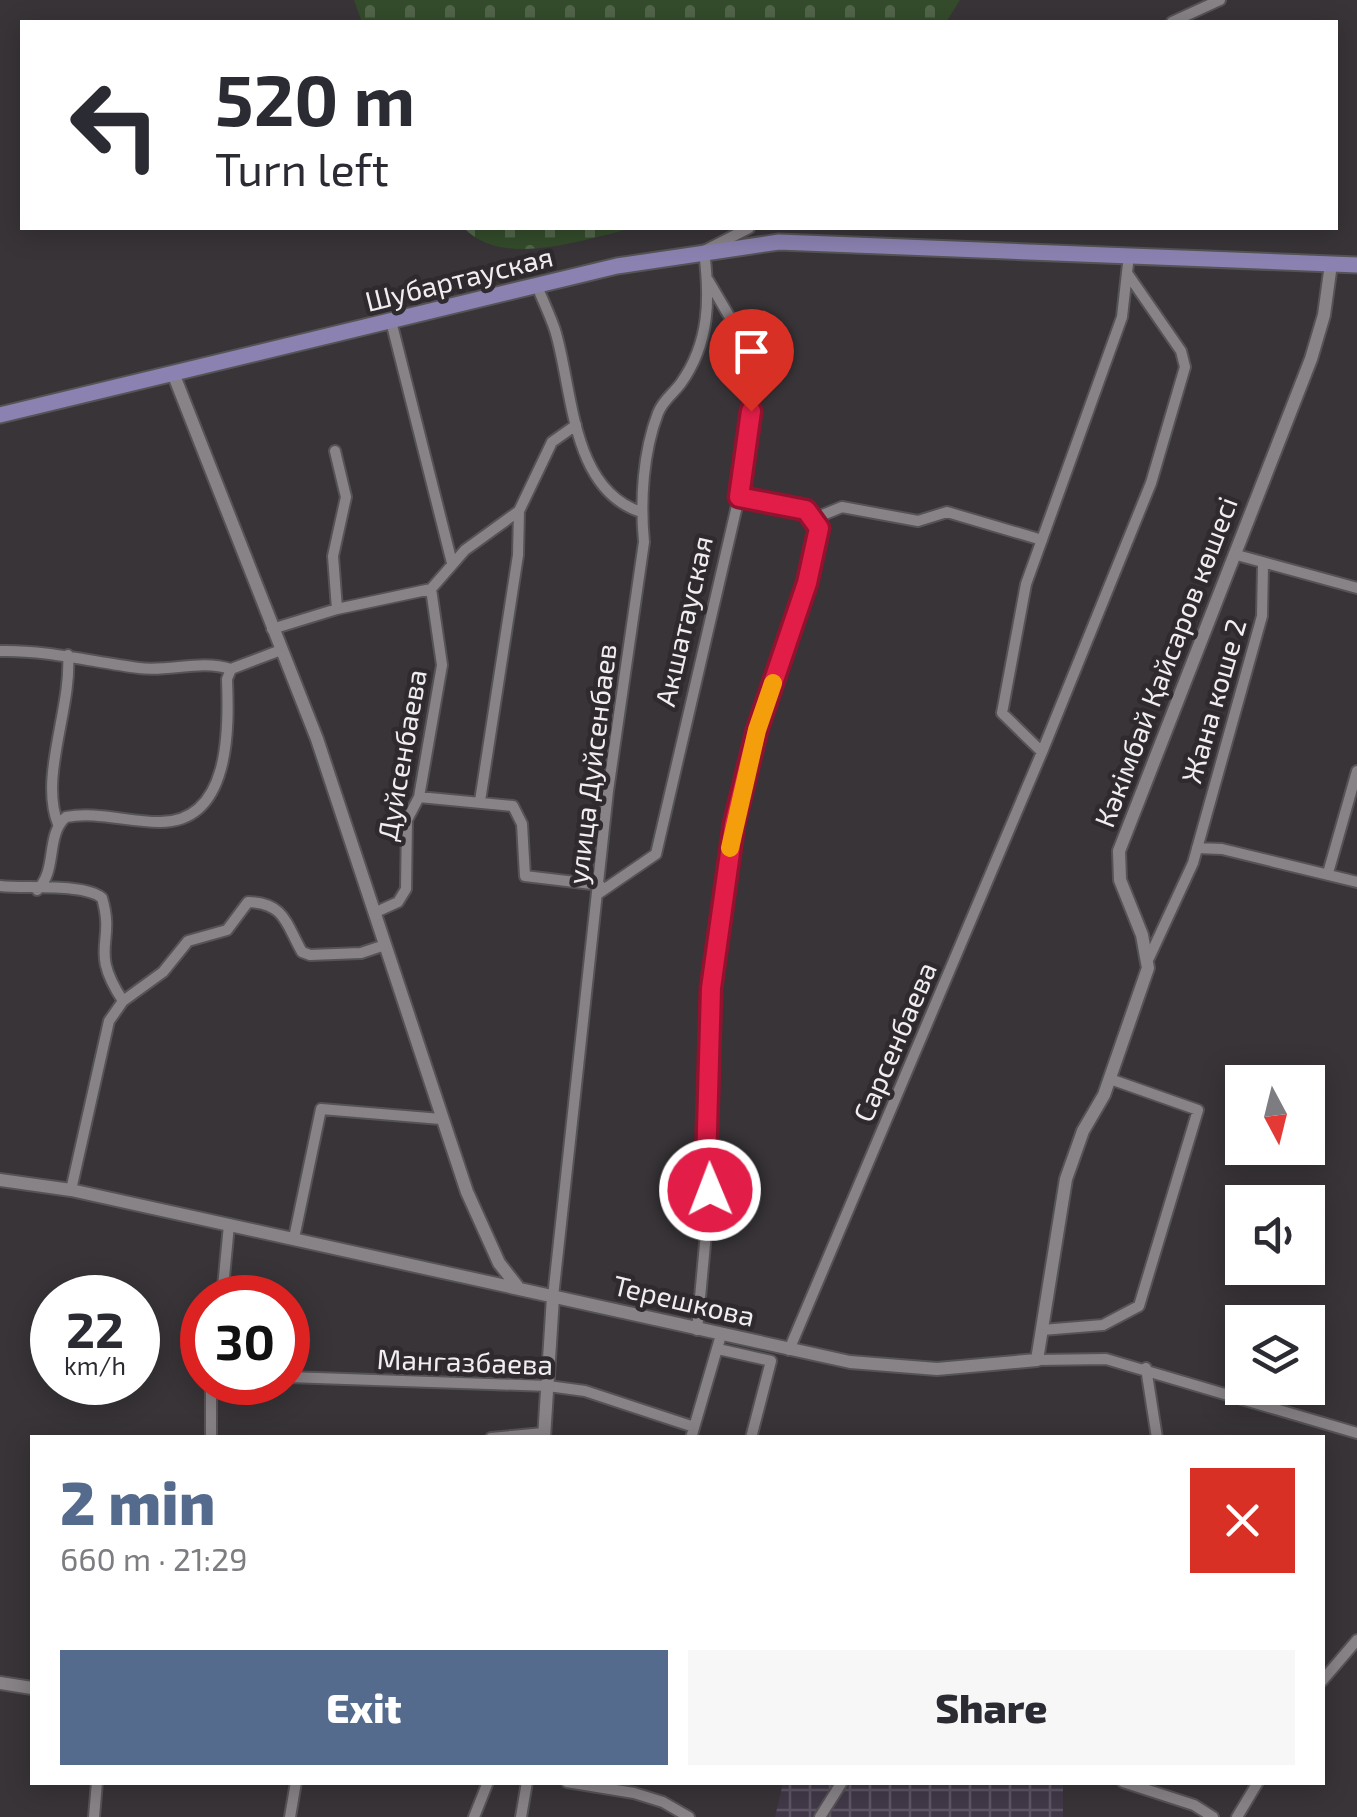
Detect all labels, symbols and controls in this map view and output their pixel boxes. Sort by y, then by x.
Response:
text: 520 m [215,56,415,140]
icon: left [50,60,180,190]
text: Turn left [215,141,389,195]
street label: Шубартауская [361,238,556,318]
pin [709,309,794,412]
icon: arrive [724,324,779,379]
street label: Кәкімбай Қайсаров көшесі [1086,492,1244,832]
street label: Акшатауская [647,532,719,709]
street label: Жана коше 2 [1173,615,1253,787]
street label: улица Дуйсенбаев [559,642,623,886]
street label: Дуйсенбаева [369,667,433,843]
street label: Сарсенбаева [845,957,943,1127]
north arrow [1225,1065,1325,1165]
map controls [1225,1065,1325,1405]
position arrow [658,1138,762,1242]
button: sound [1225,1185,1325,1285]
street label: Терешкова [610,1267,758,1333]
speed limit sign: 30 [180,1275,310,1405]
text: 22 [66,1298,124,1358]
button: layers [1225,1305,1325,1405]
street label: Мангазбаева [376,1341,554,1381]
text: km/h [64,1350,126,1380]
text: 2 min [60,1465,215,1537]
button: close [1190,1468,1295,1573]
text: 660 m · 21:29 [60,1539,247,1577]
button: Exit [60,1650,668,1765]
button: Share [688,1650,1295,1765]

